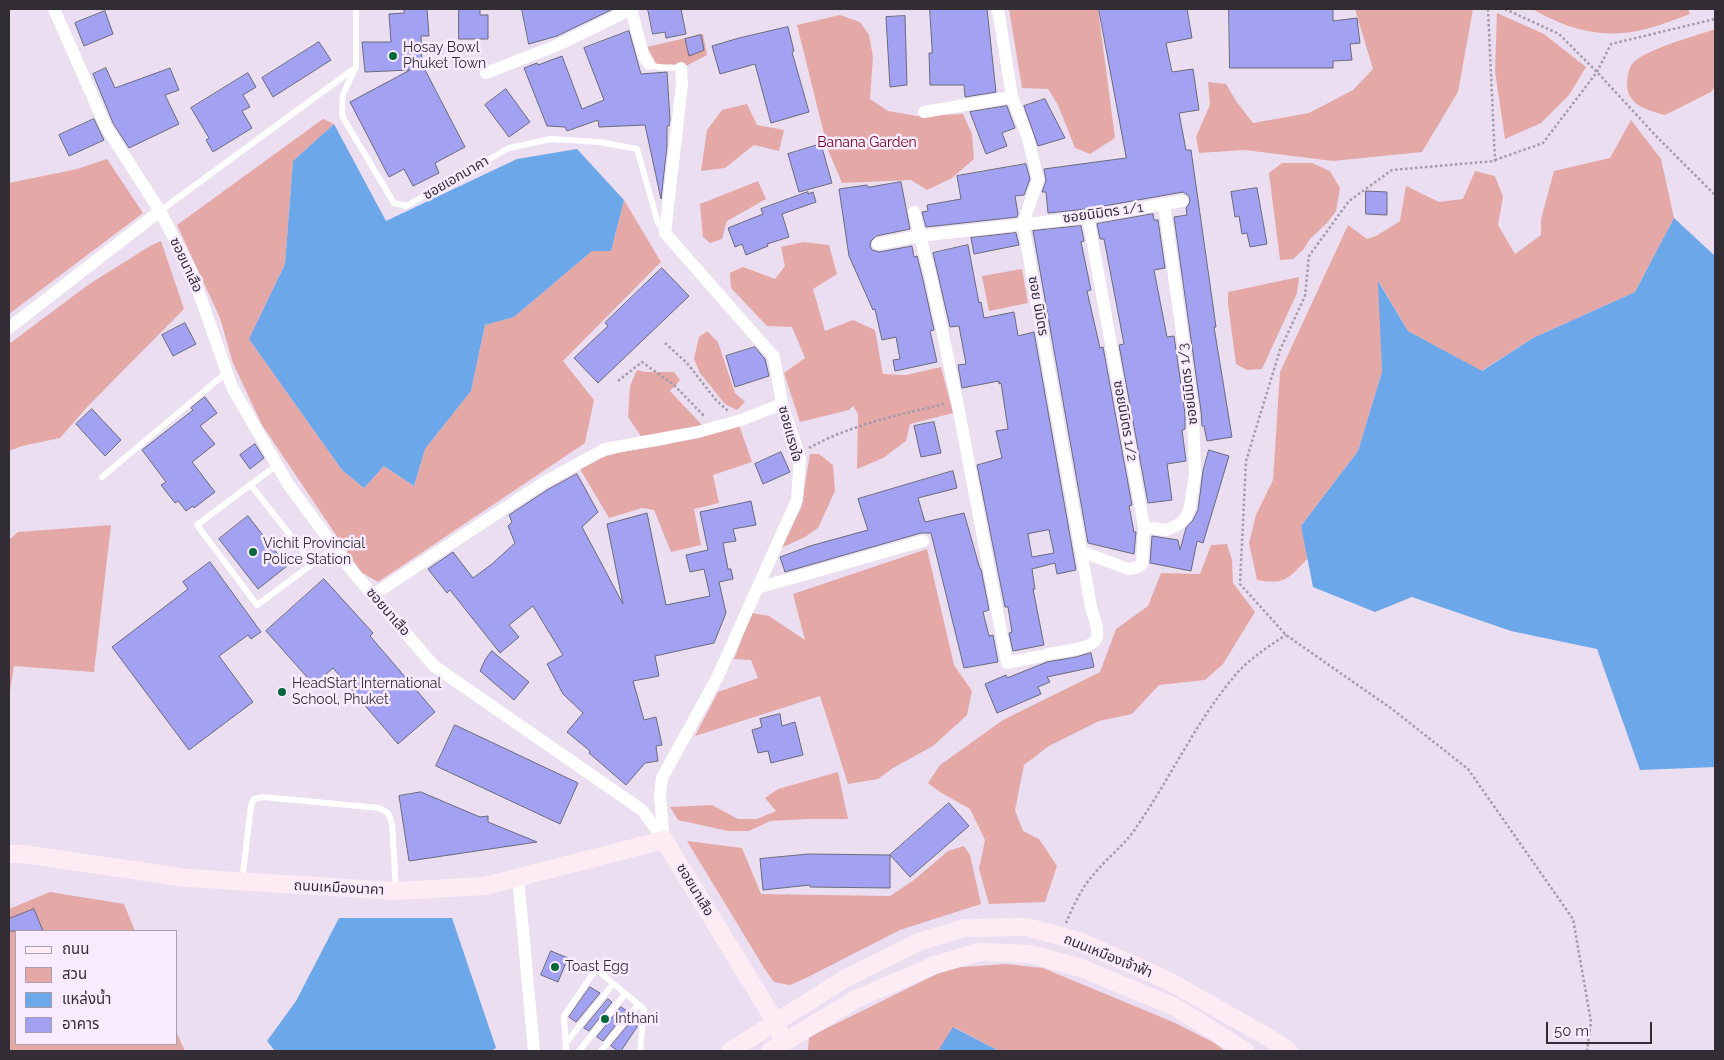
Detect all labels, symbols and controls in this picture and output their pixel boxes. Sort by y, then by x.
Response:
place label: Hosay Bowl Phuket Town [403,40,486,72]
marker: Hosay Bowl Phuket Town [387,50,399,62]
park label: Banana Garden [817,135,917,151]
street label: ซอยเอกนาคา [420,152,492,204]
street label: ซอยนิมิตร 1/1 [1062,199,1144,227]
street label: ซอยนาเสือ [166,235,206,295]
street label: ซอย นิมิตร [1024,275,1052,337]
street label: ซอยนิมิตร 1/3 [1175,342,1201,426]
street label: ซอยนิมิตร 1/2 [1110,379,1140,463]
street label: ซอยแรงใจ [774,404,806,464]
place label: Vichit Provincial Police Station [263,536,365,568]
marker: Vichit Provincial Police Station [247,546,259,558]
street label: ซอยนาเสือ [362,584,414,640]
place label: HeadStart International School, Phuket [292,676,441,709]
marker: HeadStart International School, Phuket [276,686,288,698]
street label: ซอยนาเสือ [673,861,717,919]
street label: ถนนเหมืองนาคา [293,877,385,899]
legend [15,930,178,1045]
street label: ถนนเหมืองเจ้าฟ้า [1061,931,1155,981]
text: ถนน [62,940,89,958]
place label: Toast Egg [565,959,629,975]
marker: Toast Egg [549,961,561,973]
text: สวน [62,965,87,983]
text: แหล่งน้ำ [62,990,111,1008]
place label: Inthani [615,1011,658,1027]
scale bar [1549,1012,1655,1044]
marker: Inthani [599,1013,611,1025]
text: อาคาร [62,1015,99,1033]
text: 50 m [1554,1022,1589,1040]

